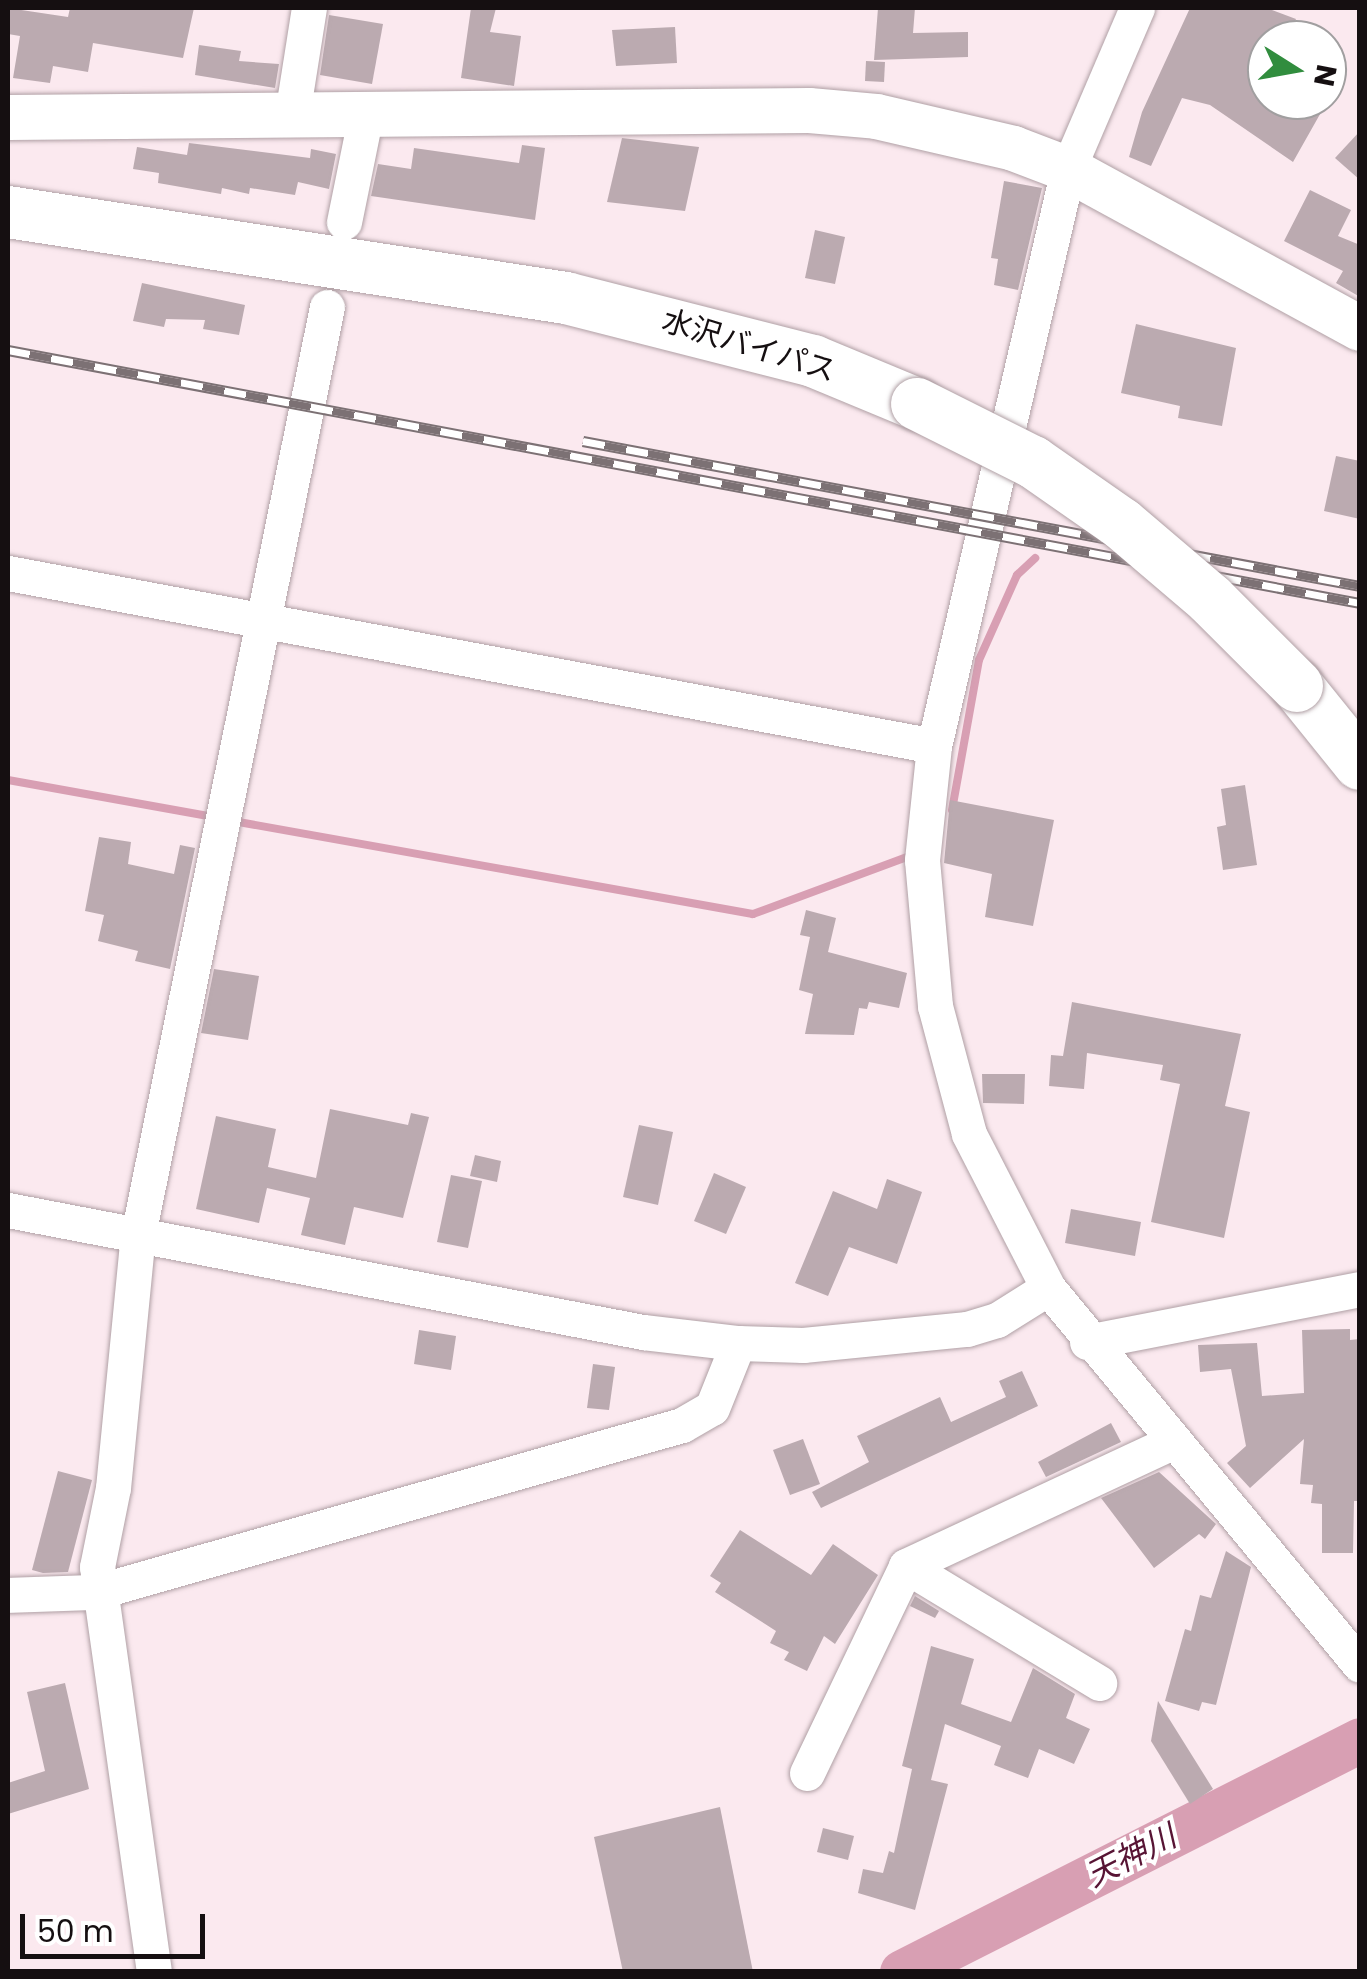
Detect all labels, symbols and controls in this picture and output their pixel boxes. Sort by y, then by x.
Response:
north arrow [1247,20,1347,120]
text: N [1304,61,1346,89]
street label: 水沢バイパス [658,302,840,390]
water label: 天神川 [1080,1817,1182,1895]
scale bar [25,1894,210,1956]
text: 50 m [37,1910,114,1953]

